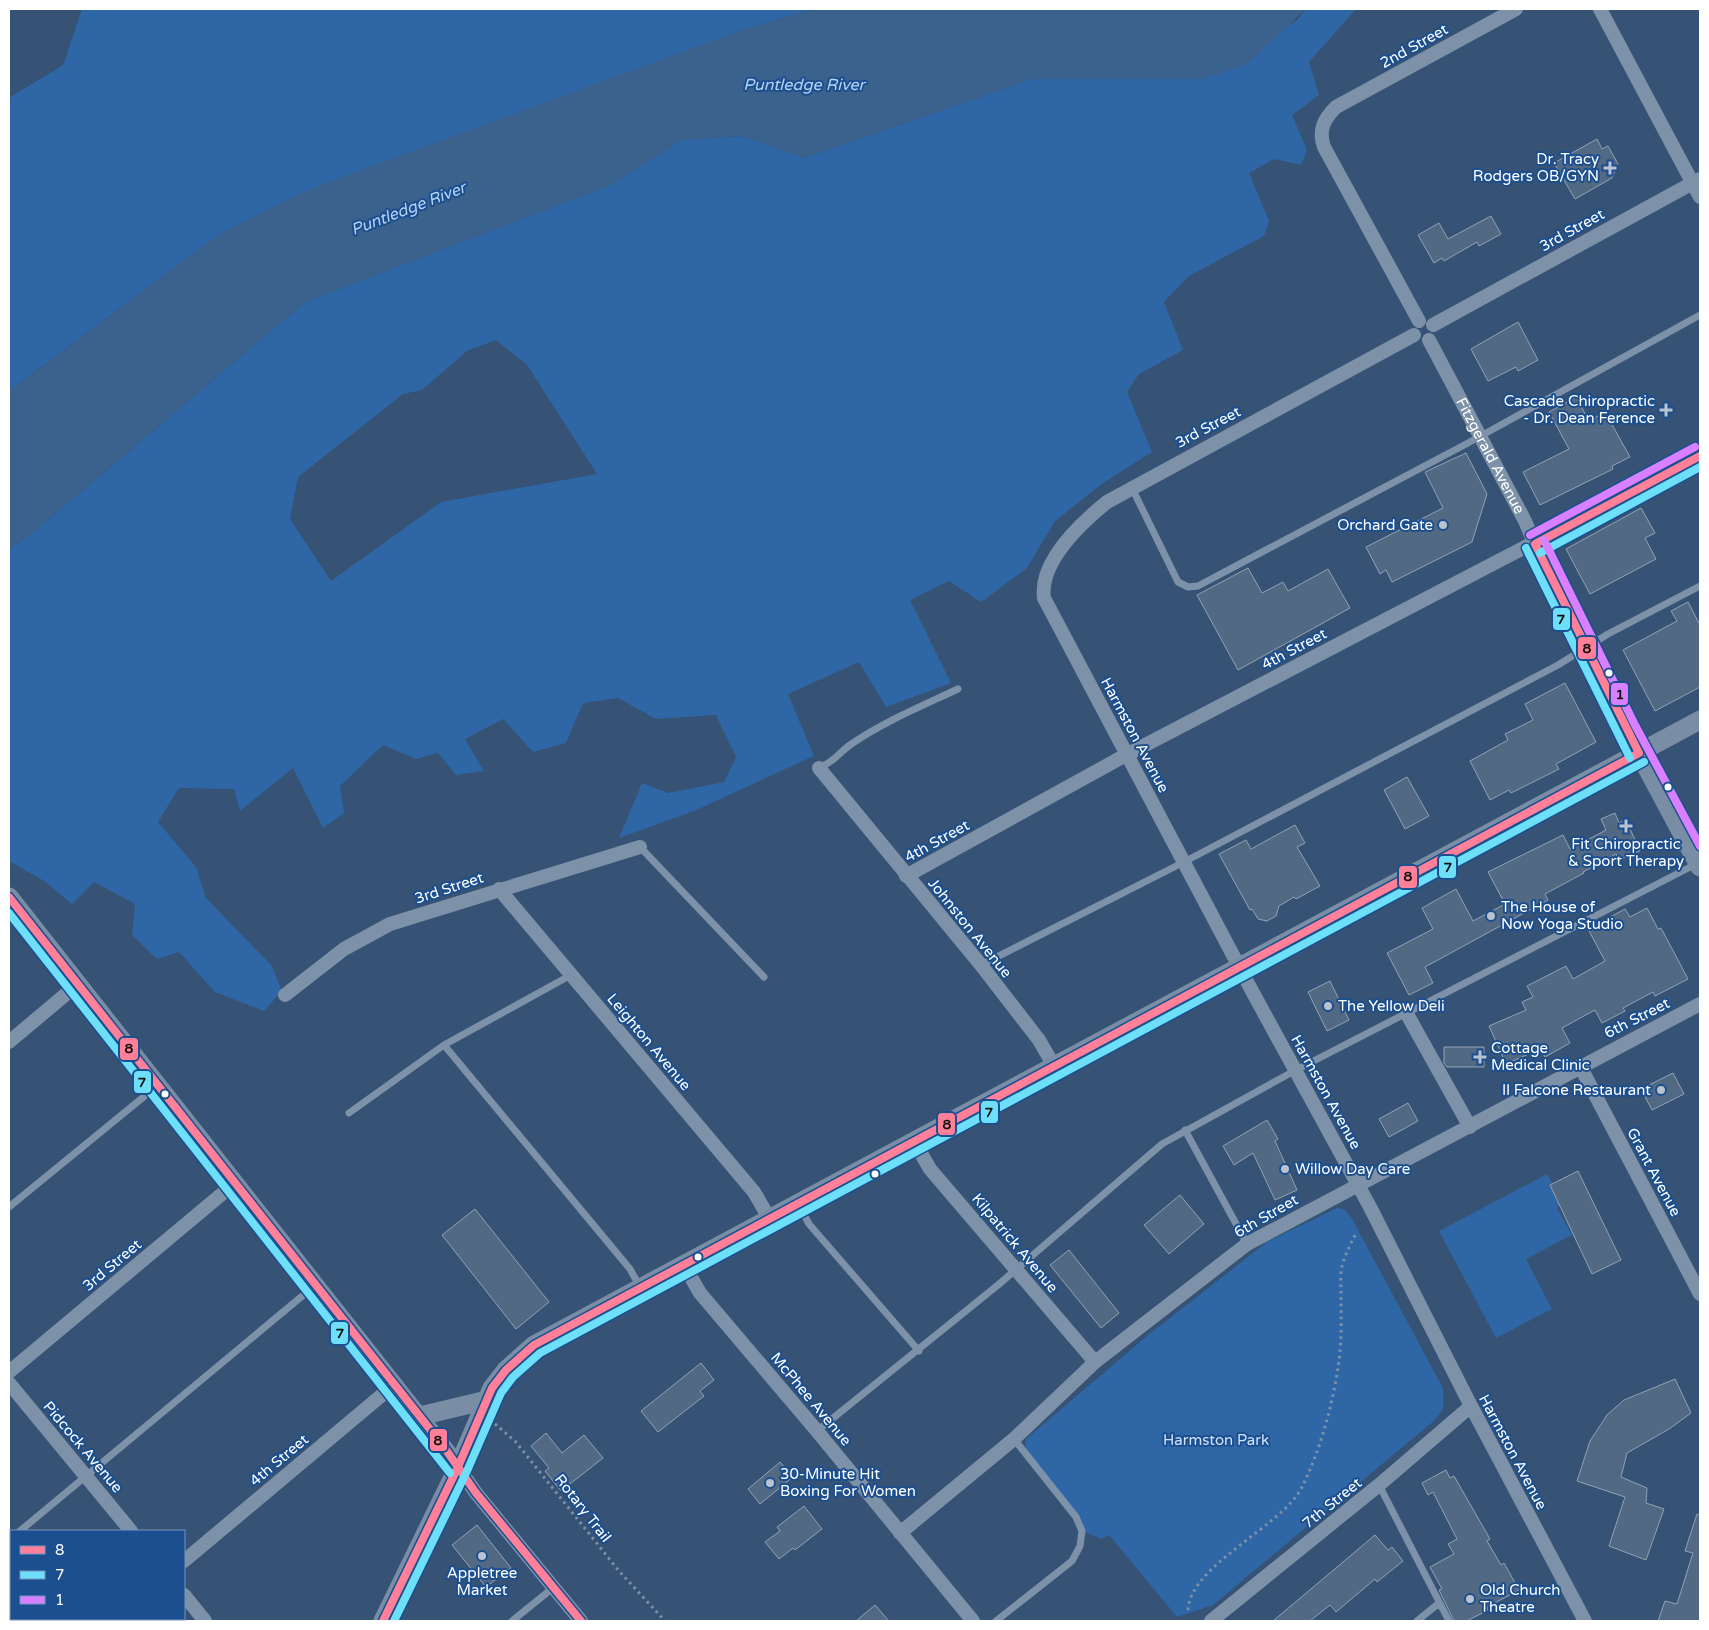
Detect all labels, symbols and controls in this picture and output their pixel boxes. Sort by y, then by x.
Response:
street label: 2nd Street [1377,20,1451,72]
water label: Puntledge River [743,75,867,95]
place label: Dr. Tracy Rodgers OB/GYN [1473,150,1599,185]
marker: Dr. Tracy Rodgers OB/GYN [1603,161,1617,175]
water label: Puntledge River [348,177,470,240]
street label: 3rd Street [1537,205,1608,255]
place label: Cascade Chiropractic - Dr. Dean Ference [1504,392,1655,427]
street label: Fitzgerald Avenue [1452,395,1529,517]
street label: 3rd Street [1172,402,1244,452]
marker: Cascade Chiropractic - Dr. Dean Ference [1659,403,1673,417]
place label: Orchard Gate [1337,516,1433,534]
marker: Orchard Gate [1437,519,1449,531]
line badge: 7 [1552,607,1571,631]
text: 7 [1557,611,1566,628]
street label: 4th Street [1258,624,1330,674]
line badge: 8 [1577,636,1597,660]
text: 8 [1583,640,1592,657]
unlabelled marker [1604,668,1614,678]
street label: Harmston Avenue [1097,674,1173,796]
line badge: 1 [1610,682,1629,706]
text: 1 [1616,686,1624,703]
unlabelled marker [1663,782,1673,792]
street label: 4th Street [902,816,973,866]
marker: Fit Chiropractic & Sport Therapy [1619,819,1633,833]
place label: Fit Chiropractic & Sport Therapy [1568,835,1684,870]
line badge: 7 [1438,855,1457,879]
text: 7 [1444,859,1453,876]
line badge: 8 [1398,865,1418,889]
street label: 3rd Street [412,868,486,908]
text: 8 [1404,868,1413,885]
street label: Johnston Avenue [924,875,1016,981]
place label: The House of Now Yoga Studio [1501,898,1623,933]
marker: The House of Now Yoga Studio [1485,910,1497,922]
street label: Leighton Avenue [603,990,695,1094]
street label: 6th Street [1601,994,1673,1042]
place label: The Yellow Deli [1338,997,1445,1015]
marker: The Yellow Deli [1322,1000,1334,1012]
street label: Harmston Avenue [1287,1032,1365,1152]
line badge: 8 [119,1037,139,1061]
place label: Cottage Medical Clinic [1491,1039,1590,1074]
text: 8 [125,1040,134,1057]
marker: Cottage Medical Clinic [1473,1050,1487,1064]
line badge: 7 [133,1070,152,1094]
text: 7 [138,1074,147,1091]
place label: Il Falcone Restaurant [1502,1081,1651,1099]
marker: Il Falcone Restaurant [1655,1084,1667,1096]
unlabelled marker [160,1089,170,1099]
line badge: 7 [980,1100,999,1124]
text: 7 [985,1104,994,1121]
line badge: 8 [937,1112,956,1136]
text: 8 [943,1116,952,1133]
street label: Grant Avenue [1623,1125,1685,1219]
place label: Willow Day Care [1295,1160,1410,1178]
marker: Willow Day Care [1279,1163,1291,1175]
unlabelled marker [870,1169,880,1179]
street label: Kilpatrick Avenue [968,1190,1062,1296]
street label: 6th Street [1231,1190,1301,1242]
street label: 3rd Street [79,1235,145,1295]
unlabelled marker [693,1252,703,1262]
line badge: 7 [330,1321,349,1345]
text: 7 [336,1325,345,1342]
street label: McPhee Avenue [767,1349,855,1449]
street label: Harmston Avenue [1475,1391,1551,1513]
street label: Pidcock Avenue [39,1398,127,1496]
line badge: 8 [429,1428,448,1452]
street label: 4th Street [246,1430,312,1490]
park label: Harmston Park [1163,1431,1269,1449]
text: 8 [434,1432,443,1449]
place label: 30-Minute Hit Boxing For Women [780,1465,916,1500]
street label: Rotary Trail [551,1470,615,1546]
street label: 7th Street [1299,1473,1365,1532]
marker: 30-Minute Hit Boxing For Women [764,1477,776,1489]
legend [10,1530,185,1620]
text: 8 [55,1541,64,1559]
marker: Appletree Market [476,1550,488,1562]
place label: Appletree Market [447,1564,517,1599]
text: 7 [55,1566,64,1584]
place label: Old Church Theatre [1480,1581,1560,1616]
text: 1 [55,1591,64,1609]
marker: Old Church Theatre [1464,1593,1476,1605]

